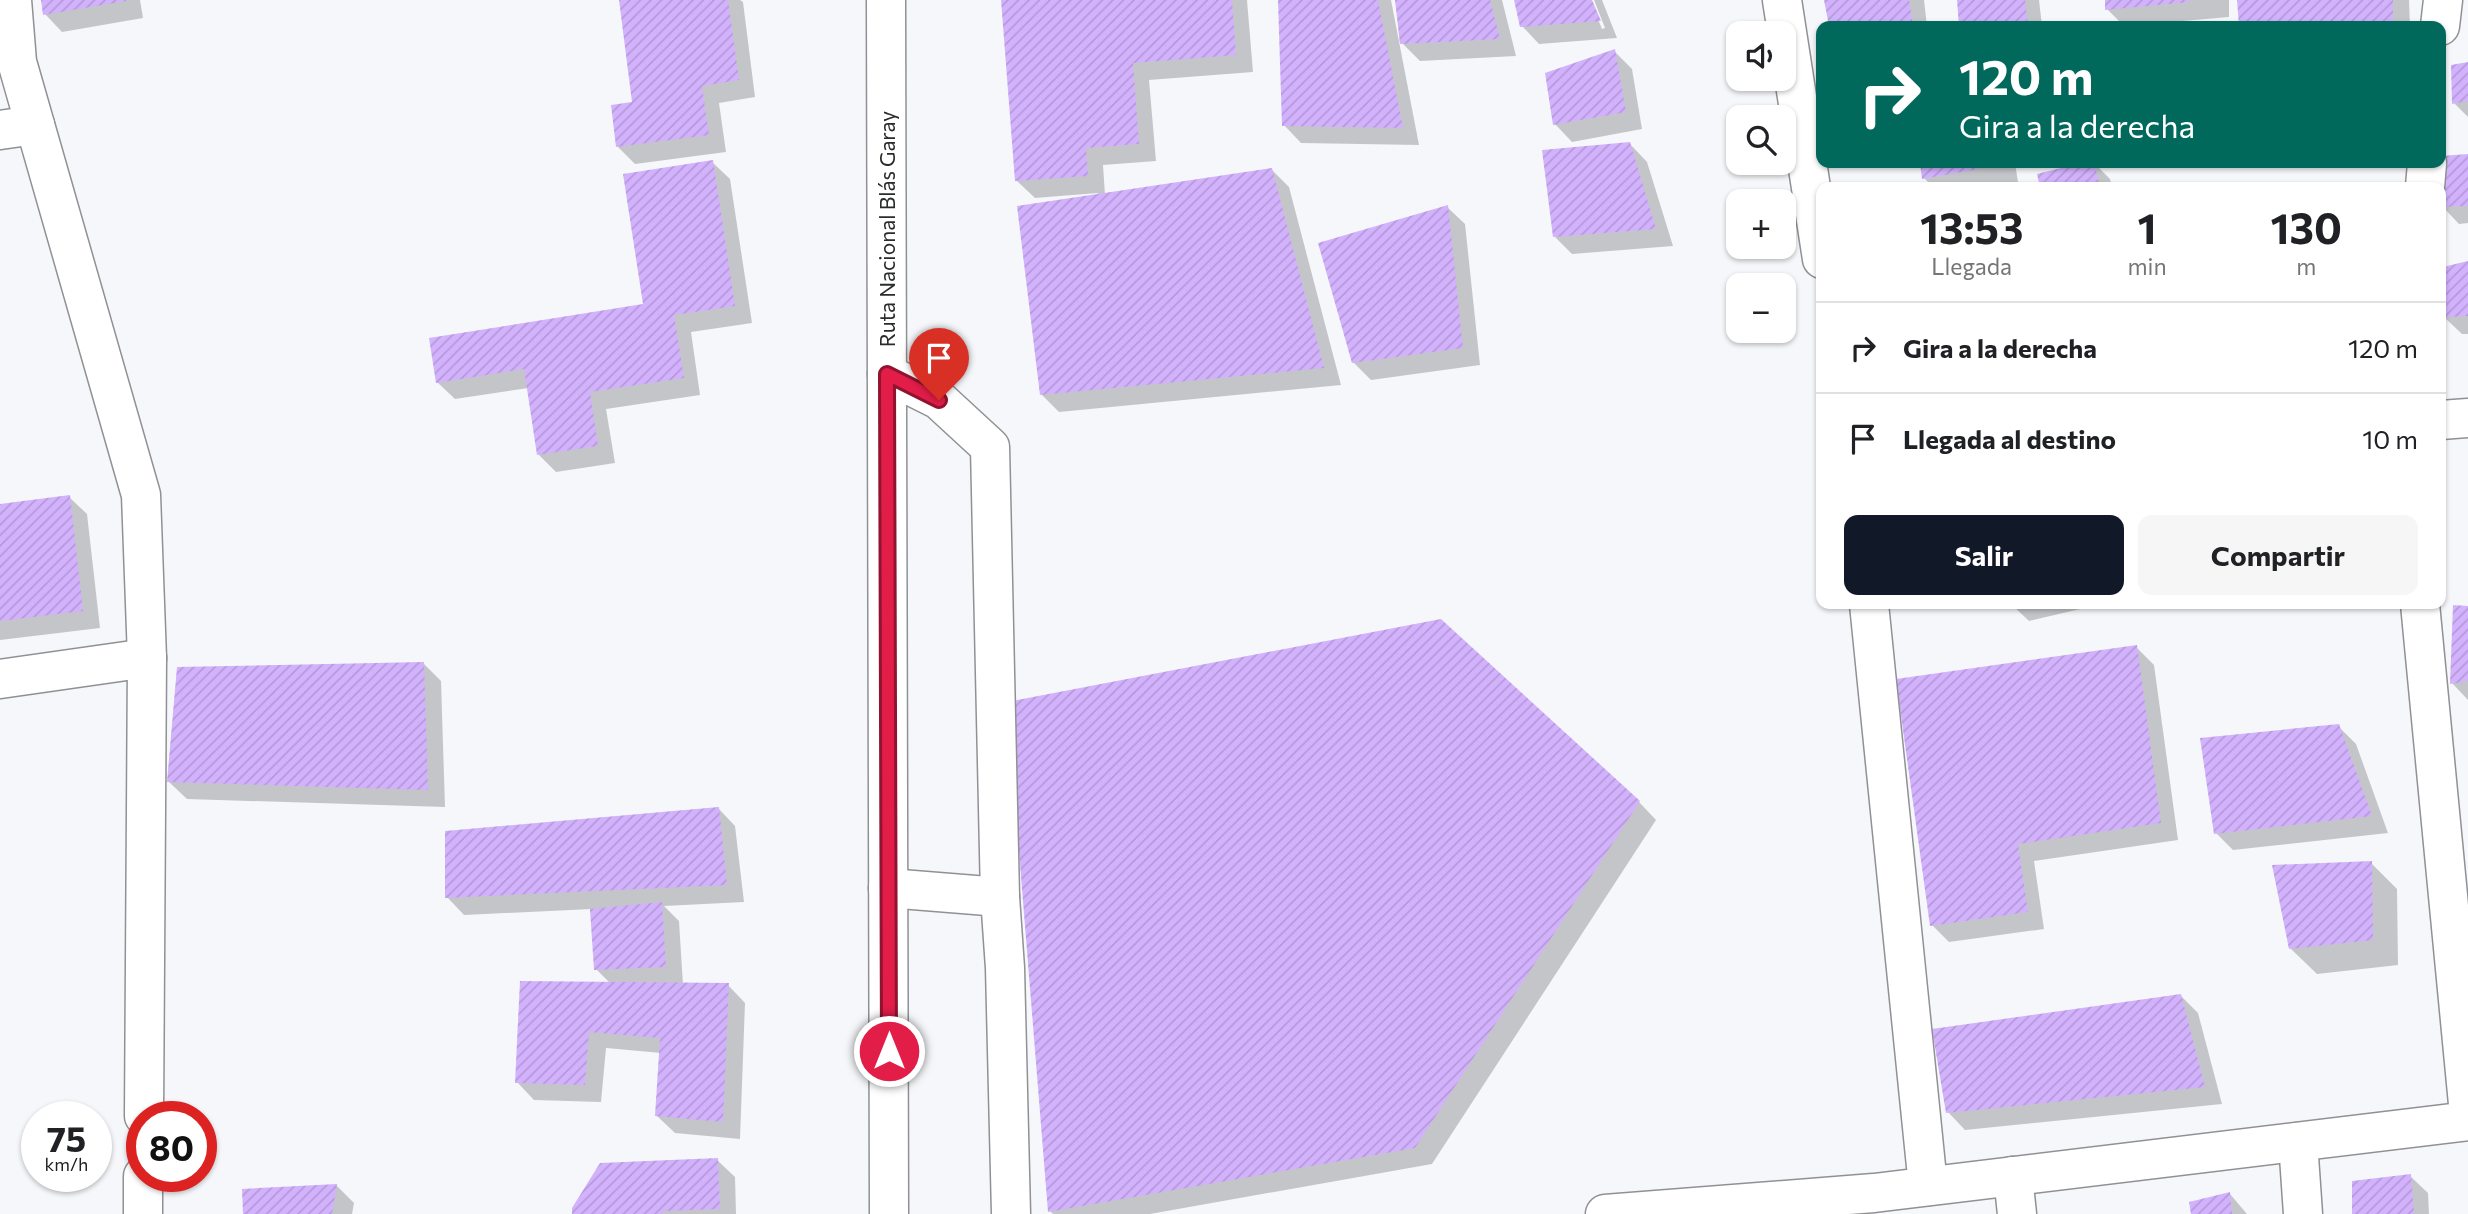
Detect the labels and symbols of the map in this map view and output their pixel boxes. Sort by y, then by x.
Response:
street label: Ruta Nacional Blás Garay [874,111,899,347]
pin [909,328,969,400]
position arrow [852,1014,926,1088]
speed limit sign: 80 [126,1101,217,1192]

